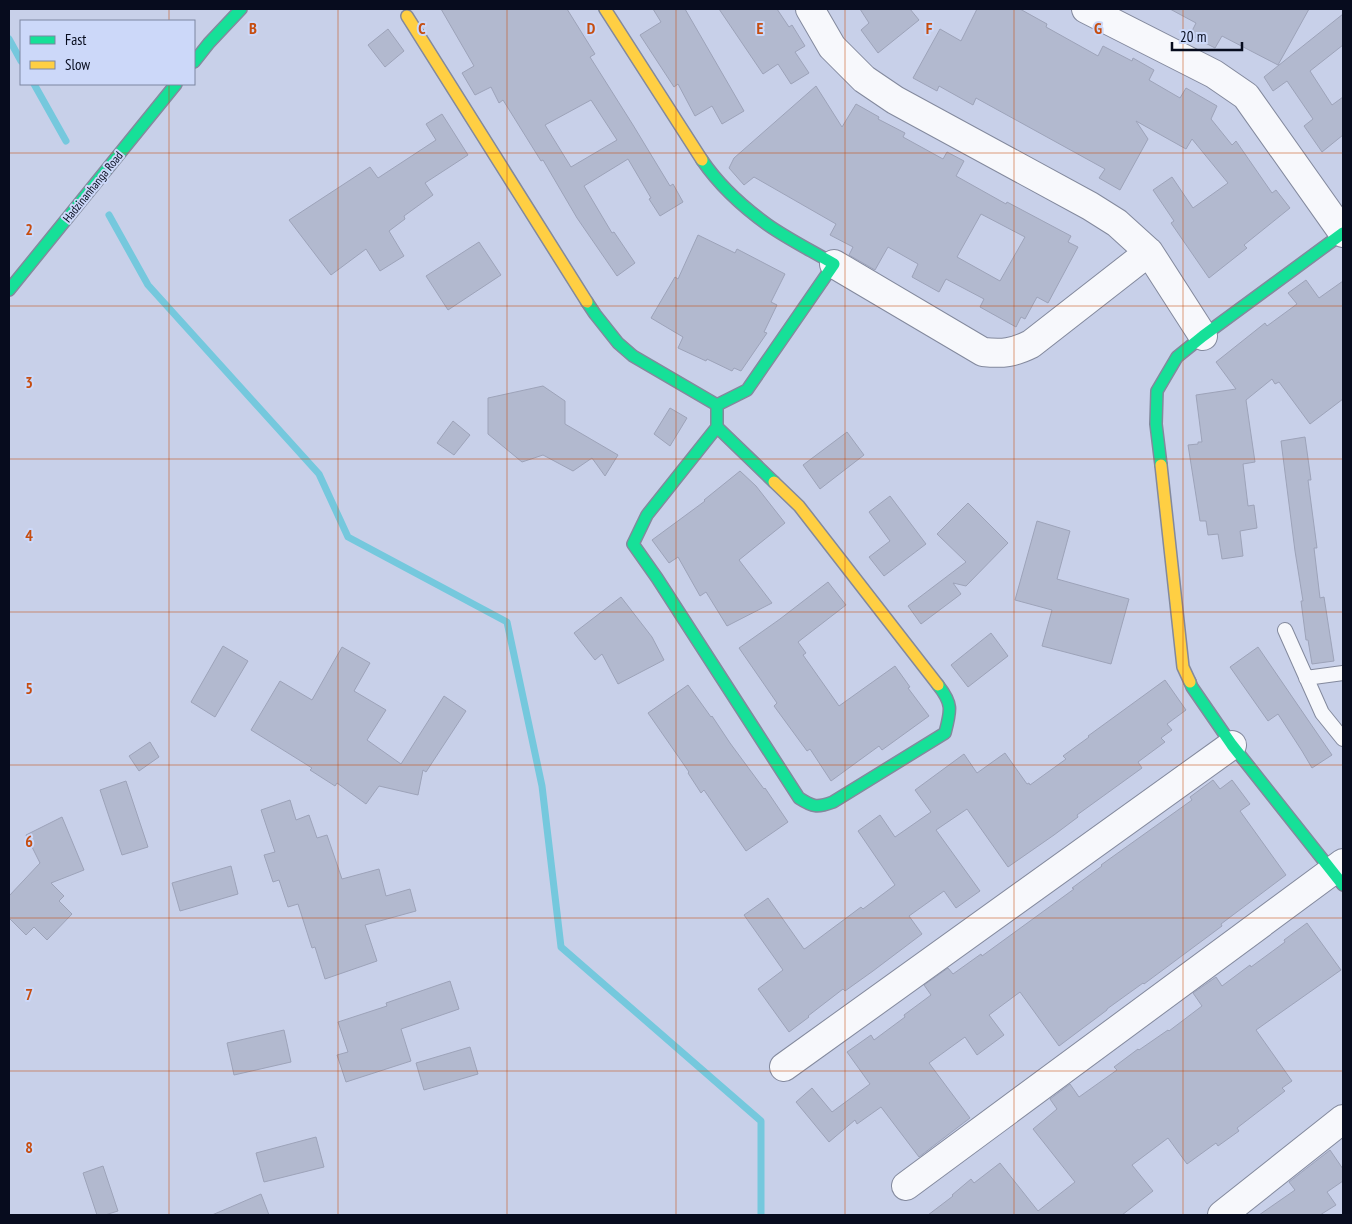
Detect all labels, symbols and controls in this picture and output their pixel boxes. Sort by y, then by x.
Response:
text: B [249,18,257,38]
text: C [418,18,426,38]
text: D [587,18,596,38]
text: E [757,18,764,38]
text: F [926,18,933,38]
text: G [1094,18,1102,38]
legend [20,20,195,85]
scale bar [1172,20,1242,52]
text: 20 m [1180,27,1206,46]
text: Fast [65,30,86,49]
text: Slow [65,55,90,74]
street label: Hadzinanhanga Road [59,148,126,225]
text: 2 [25,219,33,239]
text: 3 [25,372,33,392]
text: 4 [25,525,33,545]
text: 5 [25,678,33,698]
text: 6 [25,831,33,851]
text: 7 [25,984,33,1004]
text: 8 [25,1137,33,1157]

